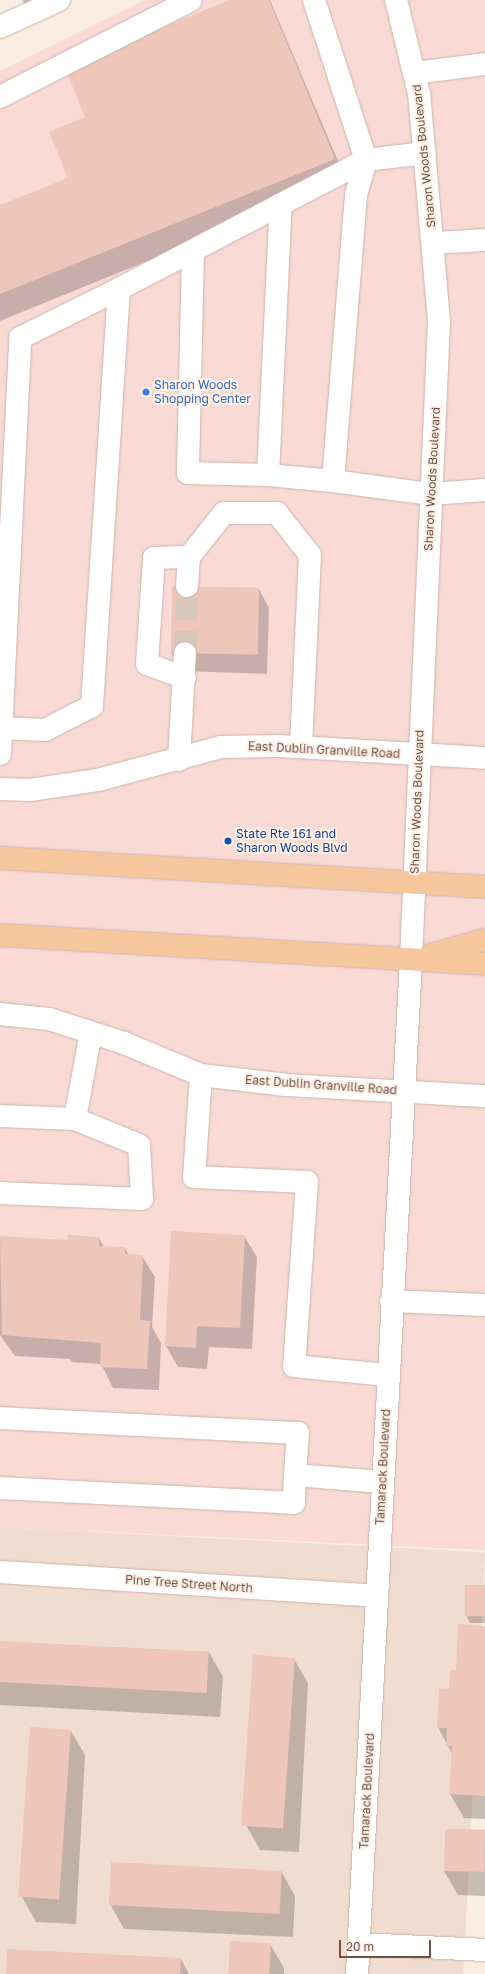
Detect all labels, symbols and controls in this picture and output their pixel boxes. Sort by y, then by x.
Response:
street label: Sharon Woods Boulevard [409,84,439,228]
place label: Sharon Woods Shopping Center [154,378,251,406]
marker: Sharon Woods Shopping Center [141,387,151,397]
street label: Sharon Woods Boulevard [421,407,443,551]
street label: Sharon Woods Boulevard [407,730,427,874]
street label: East Dublin Granville Road [248,739,400,761]
place label: State Rte 161 and Sharon Woods Blvd [236,827,348,855]
marker: State Rte 161 and Sharon Woods Blvd [223,836,233,846]
street label: East Dublin Granville Road [244,1073,398,1097]
street label: Tamarack Boulevard [373,1409,393,1525]
street label: Pine Tree Street North [125,1572,253,1596]
street label: Tamarack Boulevard [357,1733,377,1849]
scale bar [341,1932,433,1958]
text: 20 m [346,1939,374,1954]

